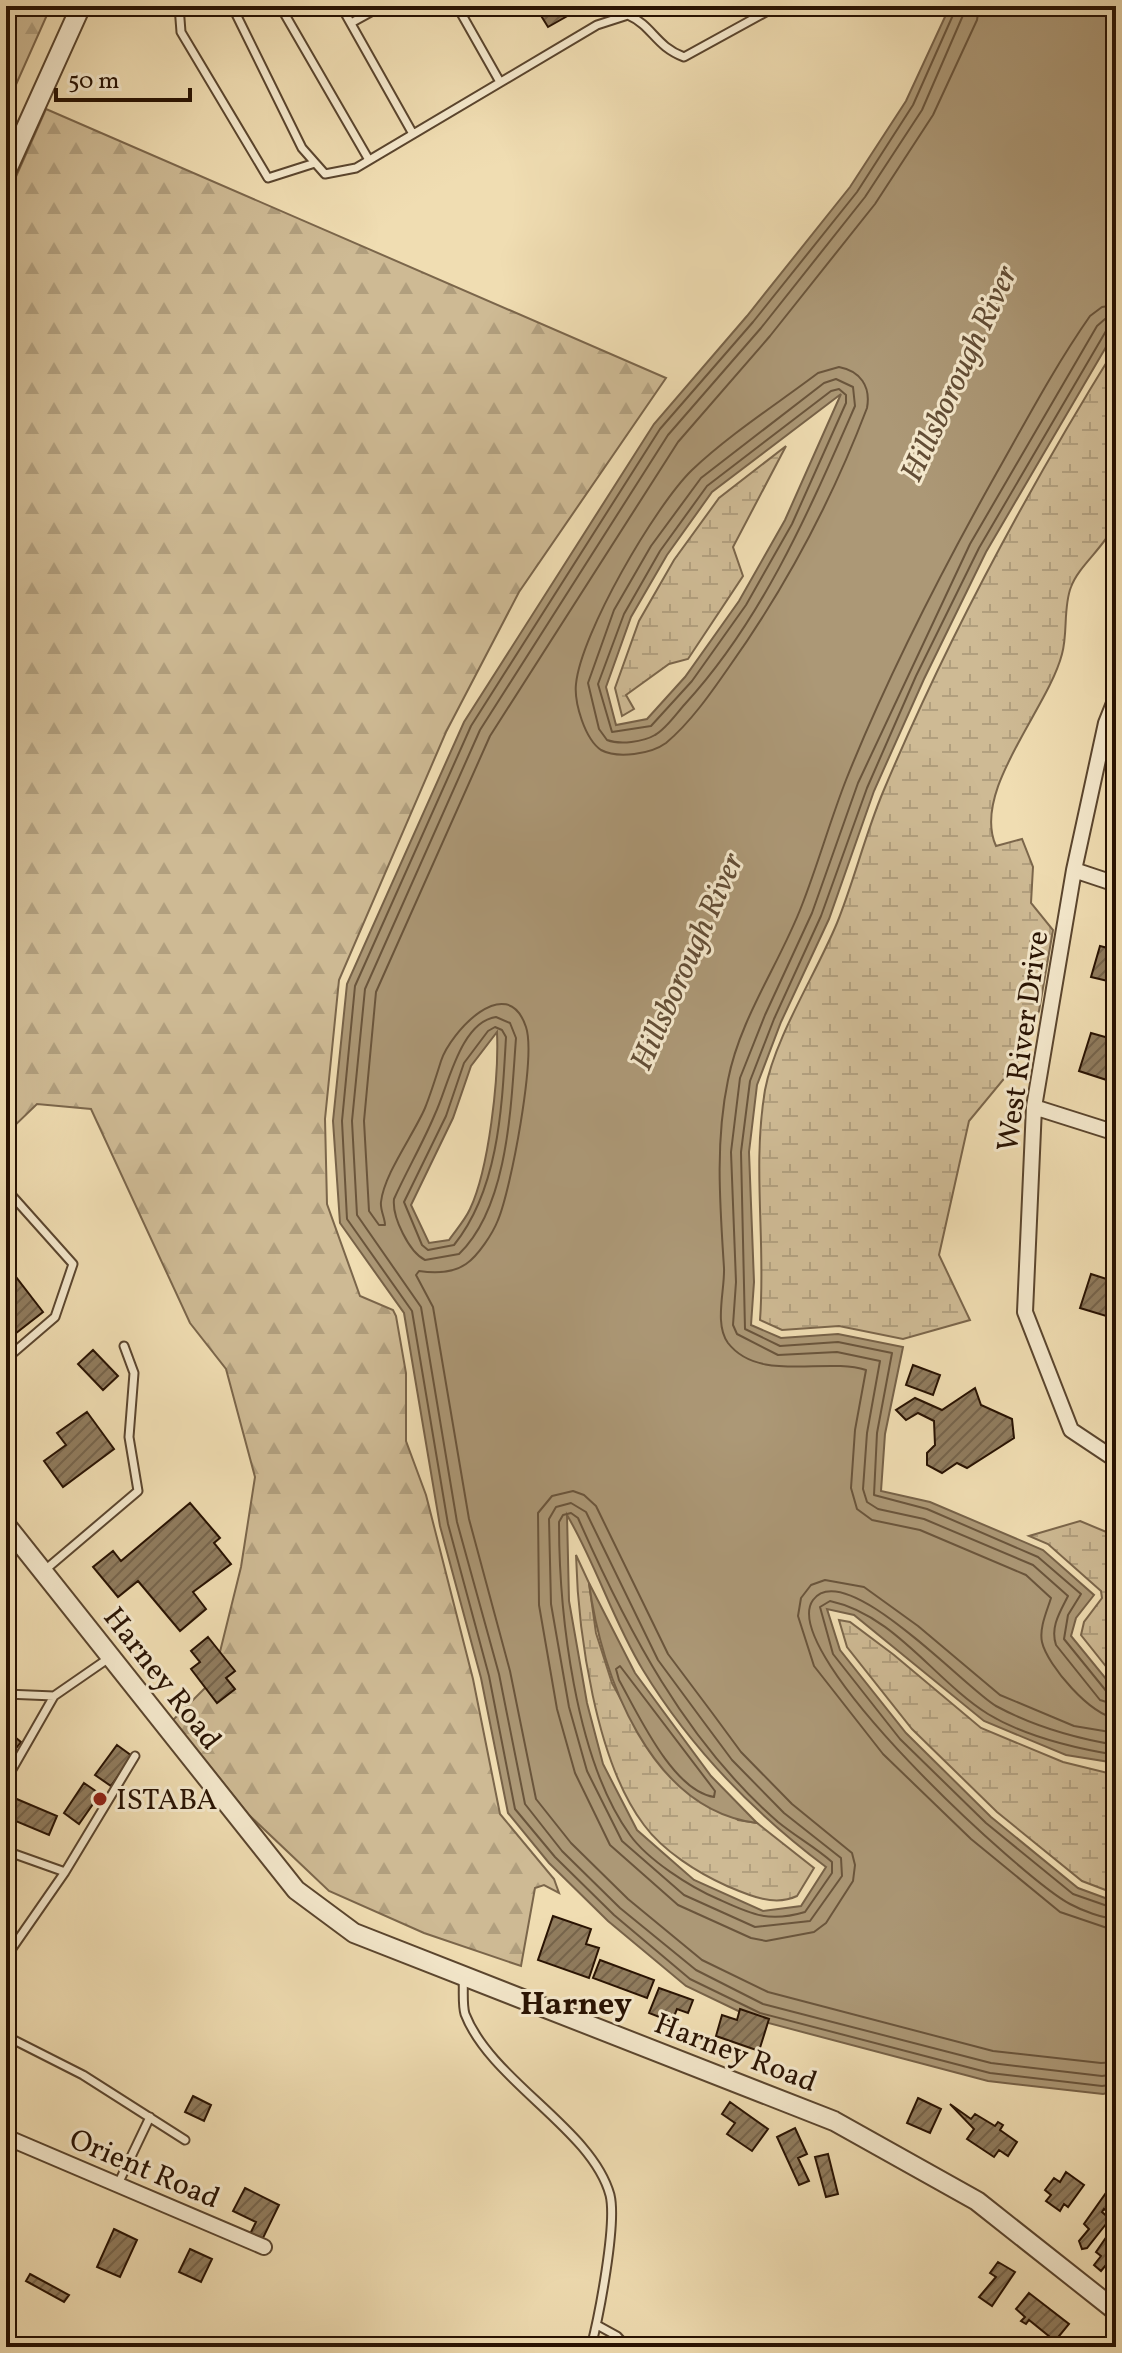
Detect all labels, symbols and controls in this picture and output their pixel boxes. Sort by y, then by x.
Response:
scale bar [56,52,190,102]
text: 50 m [68,65,120,99]
water label: Hillsborough River [891,258,1031,490]
water label: Hillsborough River [621,846,757,1078]
street label: West River Drive [988,928,1060,1154]
street label: Harney Road [92,1599,231,1760]
place label: ISTABA [116,1780,217,1822]
marker: ISTABA [91,1790,109,1808]
district label: Harney [520,1984,632,2028]
street label: Harney Road [648,2004,823,2104]
street label: Orient Road [62,2119,226,2220]

